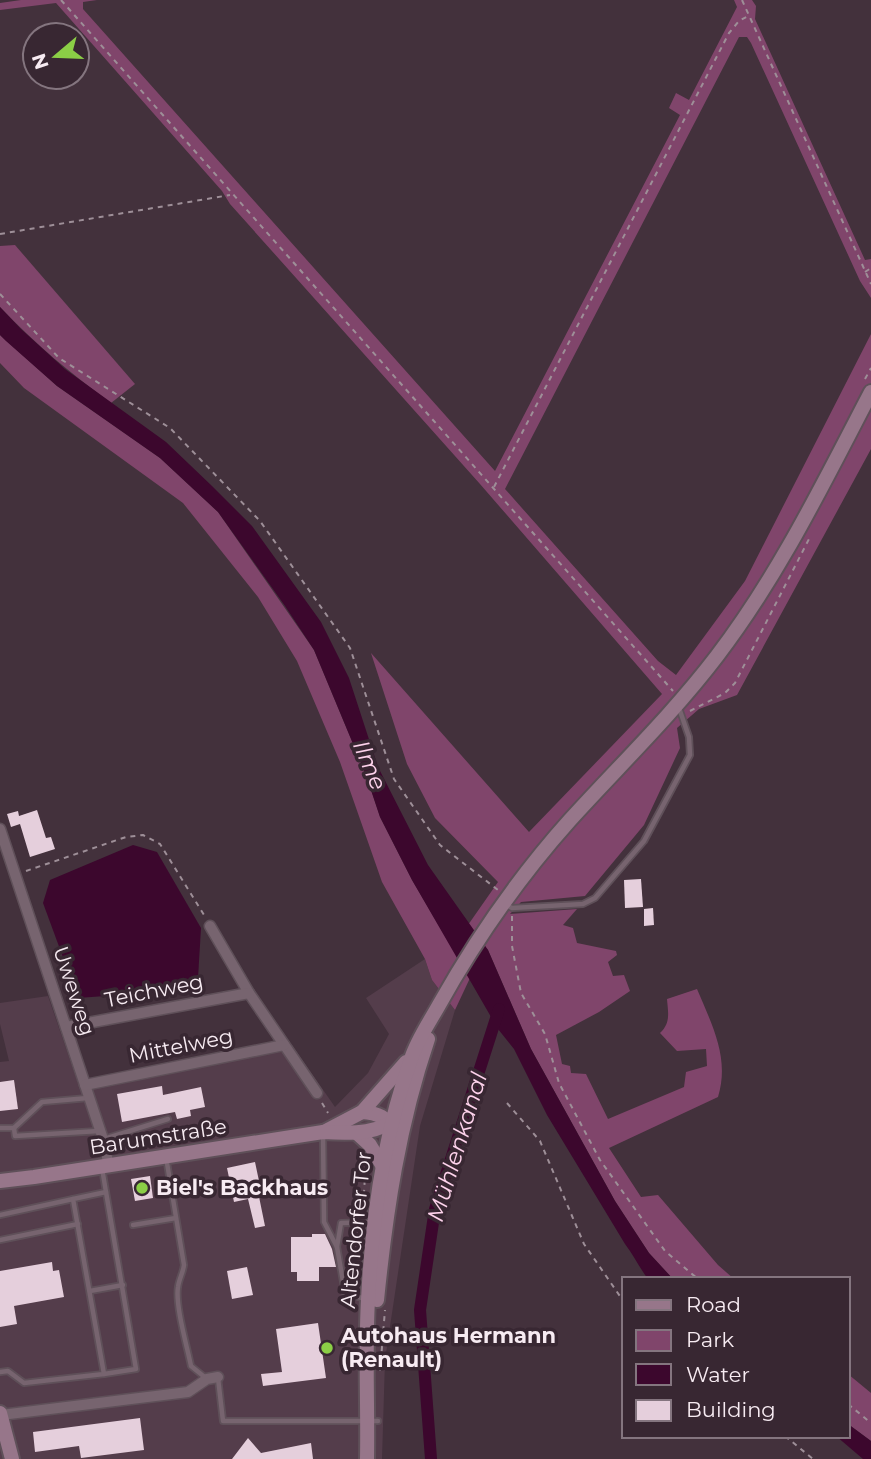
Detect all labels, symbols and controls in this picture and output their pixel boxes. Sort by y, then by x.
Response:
north arrow [21,21,91,91]
text: N [27,50,54,72]
water label: Ilme [347,736,393,794]
street label: Uweweg [48,943,101,1039]
street label: Teichweg [102,969,205,1012]
street label: Mittelweg [127,1023,235,1068]
water label: Mühlenkanal [421,1068,493,1225]
street label: Barumstraße [88,1113,228,1160]
street label: Altendorfer Tor [335,1150,376,1310]
place label: Biel's Backhaus [156,1175,328,1200]
marker: Biel's Backhaus [134,1180,150,1196]
legend [622,1277,850,1438]
text: Road [686,1292,741,1317]
place label: Autohaus Hermann (Renault) [340,1323,556,1372]
text: Park [686,1327,734,1352]
marker: Autohaus Hermann (Renault) [319,1340,335,1356]
text: Water [686,1362,750,1387]
text: Building [686,1397,776,1422]

